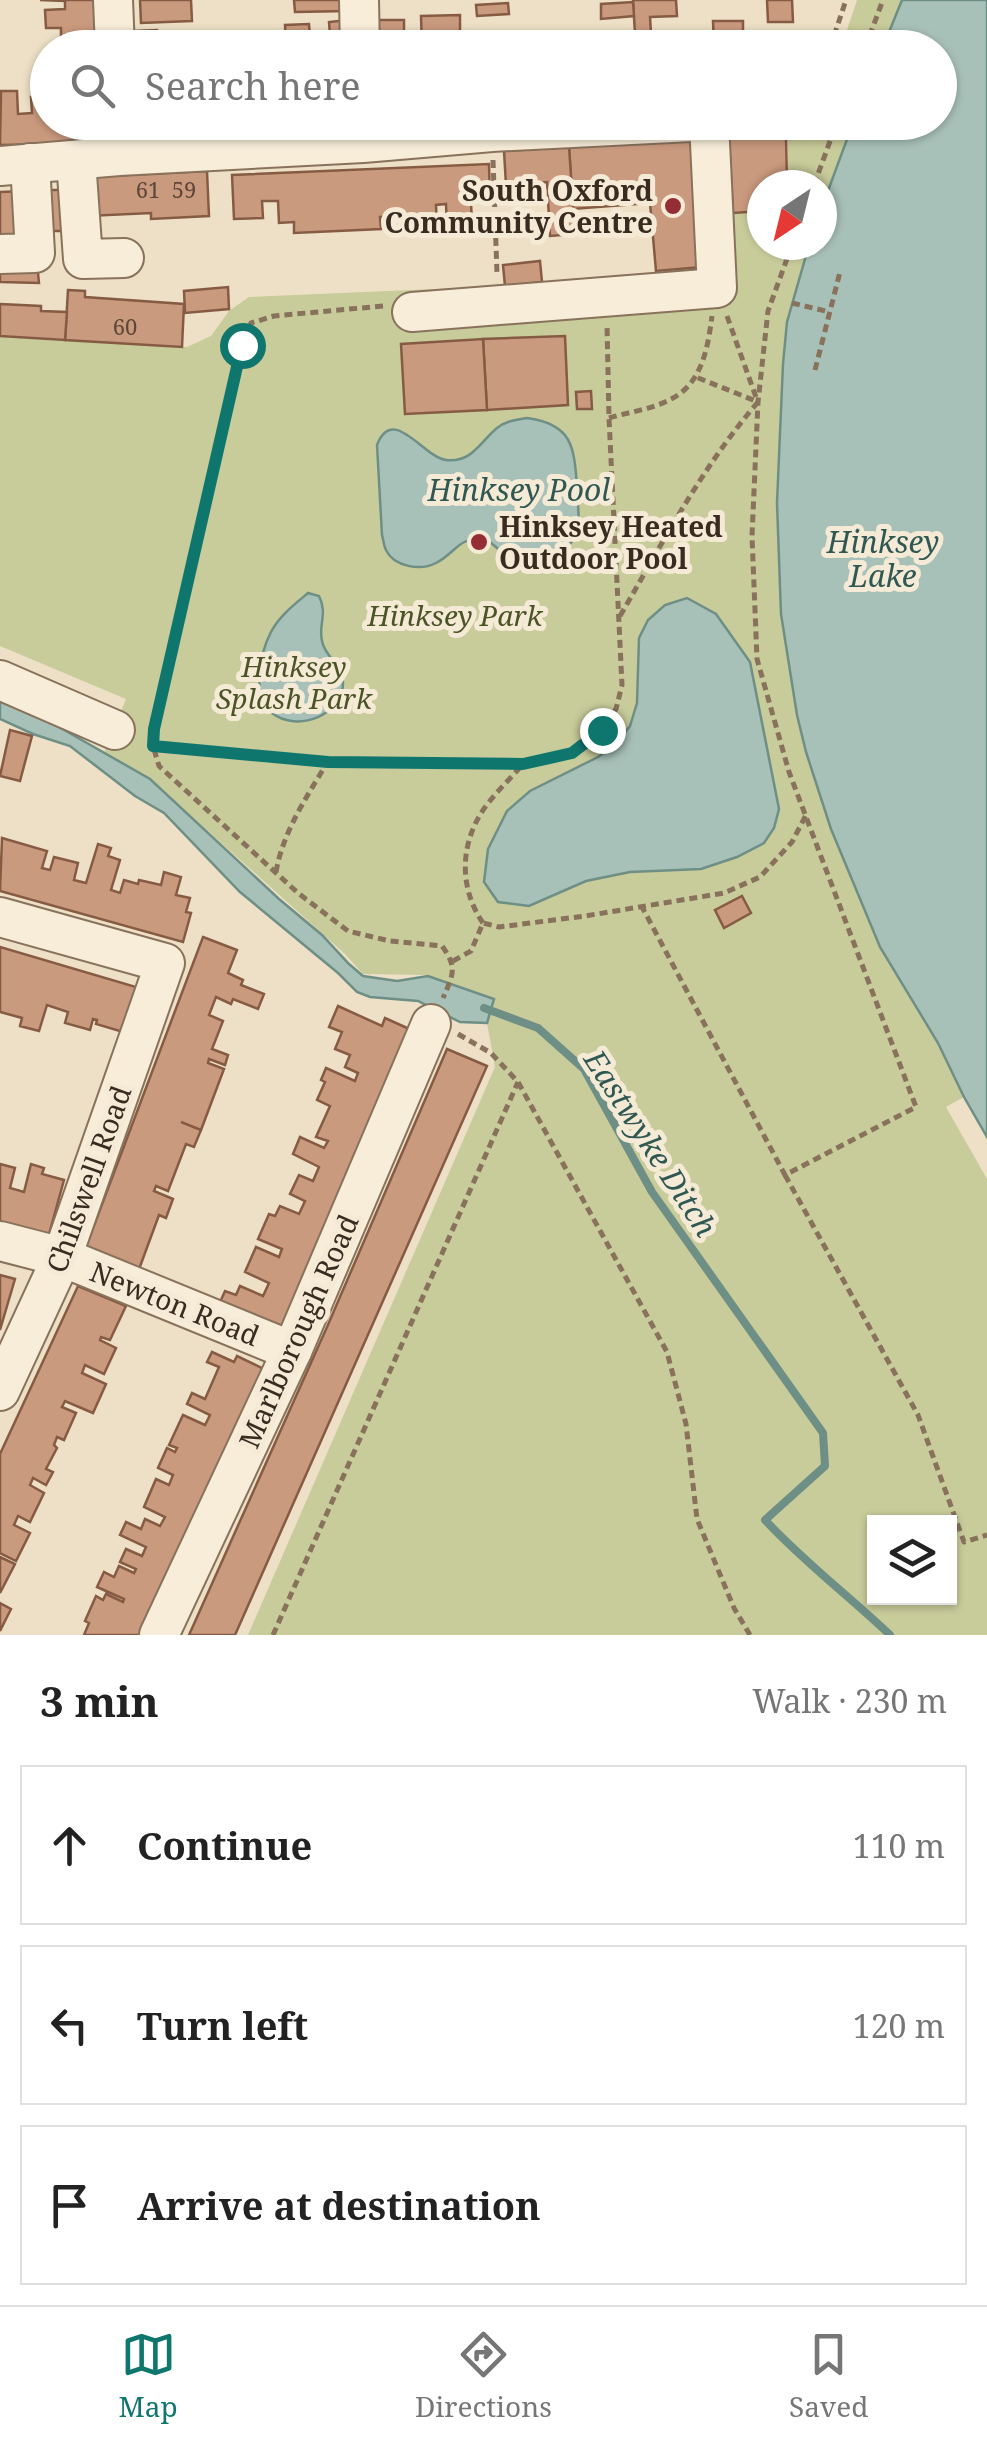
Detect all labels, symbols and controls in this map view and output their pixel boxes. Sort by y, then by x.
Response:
search box [30,30,957,140]
icon: search [65,58,120,113]
text: Search here [145,59,361,111]
north arrow [747,170,837,260]
place label: South Oxford Community Centre [384,171,653,241]
house number: 61 [136,174,160,204]
house number: 59 [172,174,196,204]
marker: South Oxford Community Centre [662,195,684,217]
house number: 60 [113,311,137,341]
route start [220,323,266,369]
water label: Hinksey Pool [427,469,610,510]
place label: Hinksey Heated Outdoor Pool [499,507,723,577]
water label: Hinksey Lake [826,521,939,596]
marker: Hinksey Heated Outdoor Pool [468,531,490,553]
park label: Hinksey Park [367,596,544,634]
park label: Hinksey Splash Park [216,647,373,717]
route end [580,708,626,754]
water label: Eastwyke Ditch [575,1041,727,1244]
street label: Chilswell Road [37,1080,139,1278]
street label: Marlborough Road [229,1208,367,1454]
street label: Newton Road [85,1252,265,1354]
map controls [867,1515,957,1605]
button: layers [867,1515,957,1605]
text: 3 min [40,1672,159,1729]
text: Walk · 230 m [752,1679,947,1722]
icon: ahead [42,1818,97,1873]
text: Continue [137,1819,312,1871]
text: 110 m [853,1824,945,1867]
icon: left [42,1998,97,2053]
text: Turn left [137,1999,308,2051]
text: 120 m [853,2004,945,2047]
icon: arrive [42,2178,97,2233]
text: Arrive at destination [137,2179,541,2231]
tab: Map [119,2327,178,2425]
tab: Directions [415,2327,552,2425]
tab: Saved [789,2327,868,2425]

